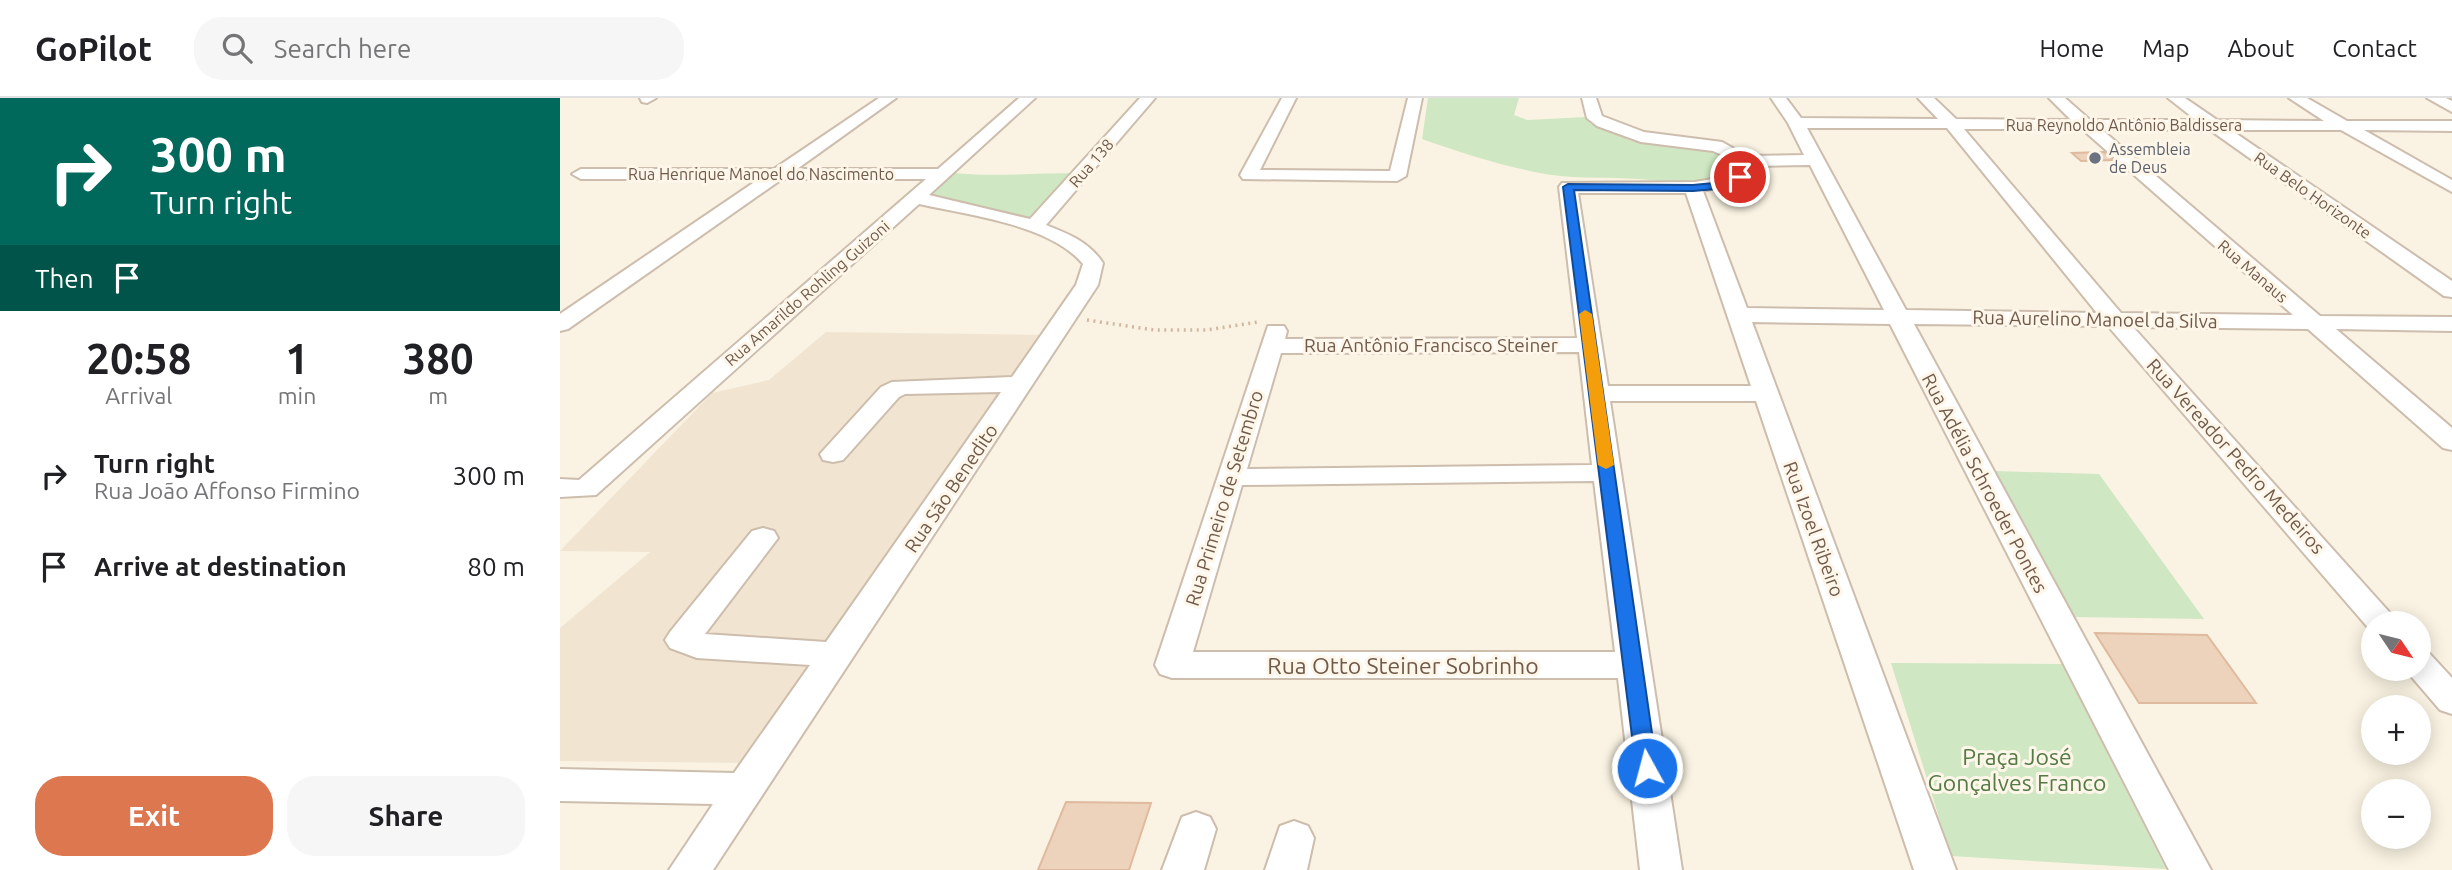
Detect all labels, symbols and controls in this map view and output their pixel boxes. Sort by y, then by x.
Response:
search box [194,17,684,80]
icon: search [218,29,256,67]
text: GoPilot [35,30,152,67]
text: Search here [274,34,411,63]
text: Home [2039,35,2104,62]
text: Map [2142,35,2189,62]
text: About [2227,35,2294,62]
text: Contact [2332,35,2417,62]
street label: Rua Reynoldo Antônio Baldissera [2006,116,2242,134]
icon: right [35,126,126,217]
text: 300 m [150,126,287,181]
street label: Rua 138 [1065,135,1117,191]
place label: Assembleia de Deus [2109,140,2191,176]
pin [1710,147,1770,207]
street label: Rua Belo Horizonte [2251,148,2375,242]
marker: Assembleia de Deus [2087,150,2103,166]
icon: arrive [1721,158,1759,196]
street label: Rua Henrique Manoel do Nascimento [628,165,894,183]
text: Turn right [150,184,292,220]
street label: Rua Amarildo Rohling Guizoni [721,217,893,369]
street label: Rua Manaus [2214,236,2292,306]
icon: arrive [108,259,146,297]
text: Then [35,264,94,293]
street label: Rua Aurelino Manoel da Silva [1972,306,2218,332]
street label: Rua Antônio Francisco Steiner [1304,334,1558,356]
text: 20:58 [86,335,191,382]
text: 1 [285,335,309,382]
text: 380 [403,335,474,382]
street label: Rua Vereador Pedro Medeiros [2143,354,2329,558]
street label: Rua Adélia Schroeder Pontes [1918,370,2052,596]
text: Arrival [105,383,172,408]
text: min [278,383,316,408]
text: m [428,383,448,408]
street label: Rua Primeiro de Setembro [1181,388,1267,608]
street label: Rua São Benedito [900,420,1002,556]
text: Turn right [94,449,215,478]
icon: right [35,457,73,495]
street label: Rua Izoel Ribeiro [1779,458,1849,600]
text: 300 m [453,461,525,490]
text: Rua João Affonso Firmino [94,478,360,503]
icon: arrive [35,548,73,586]
text: Arrive at destination [94,552,347,581]
text: 80 m [467,552,525,581]
north arrow [2361,611,2431,681]
map controls [2361,611,2431,849]
street label: Rua Otto Steiner Sobrinho [1267,653,1539,678]
button: + [2361,695,2431,765]
position arrow [1610,731,1684,805]
park label: Praça José Gonçalves Franco [1928,744,2106,795]
button: Exit [35,776,273,856]
button: Share [287,776,525,856]
button: − [2361,779,2431,849]

